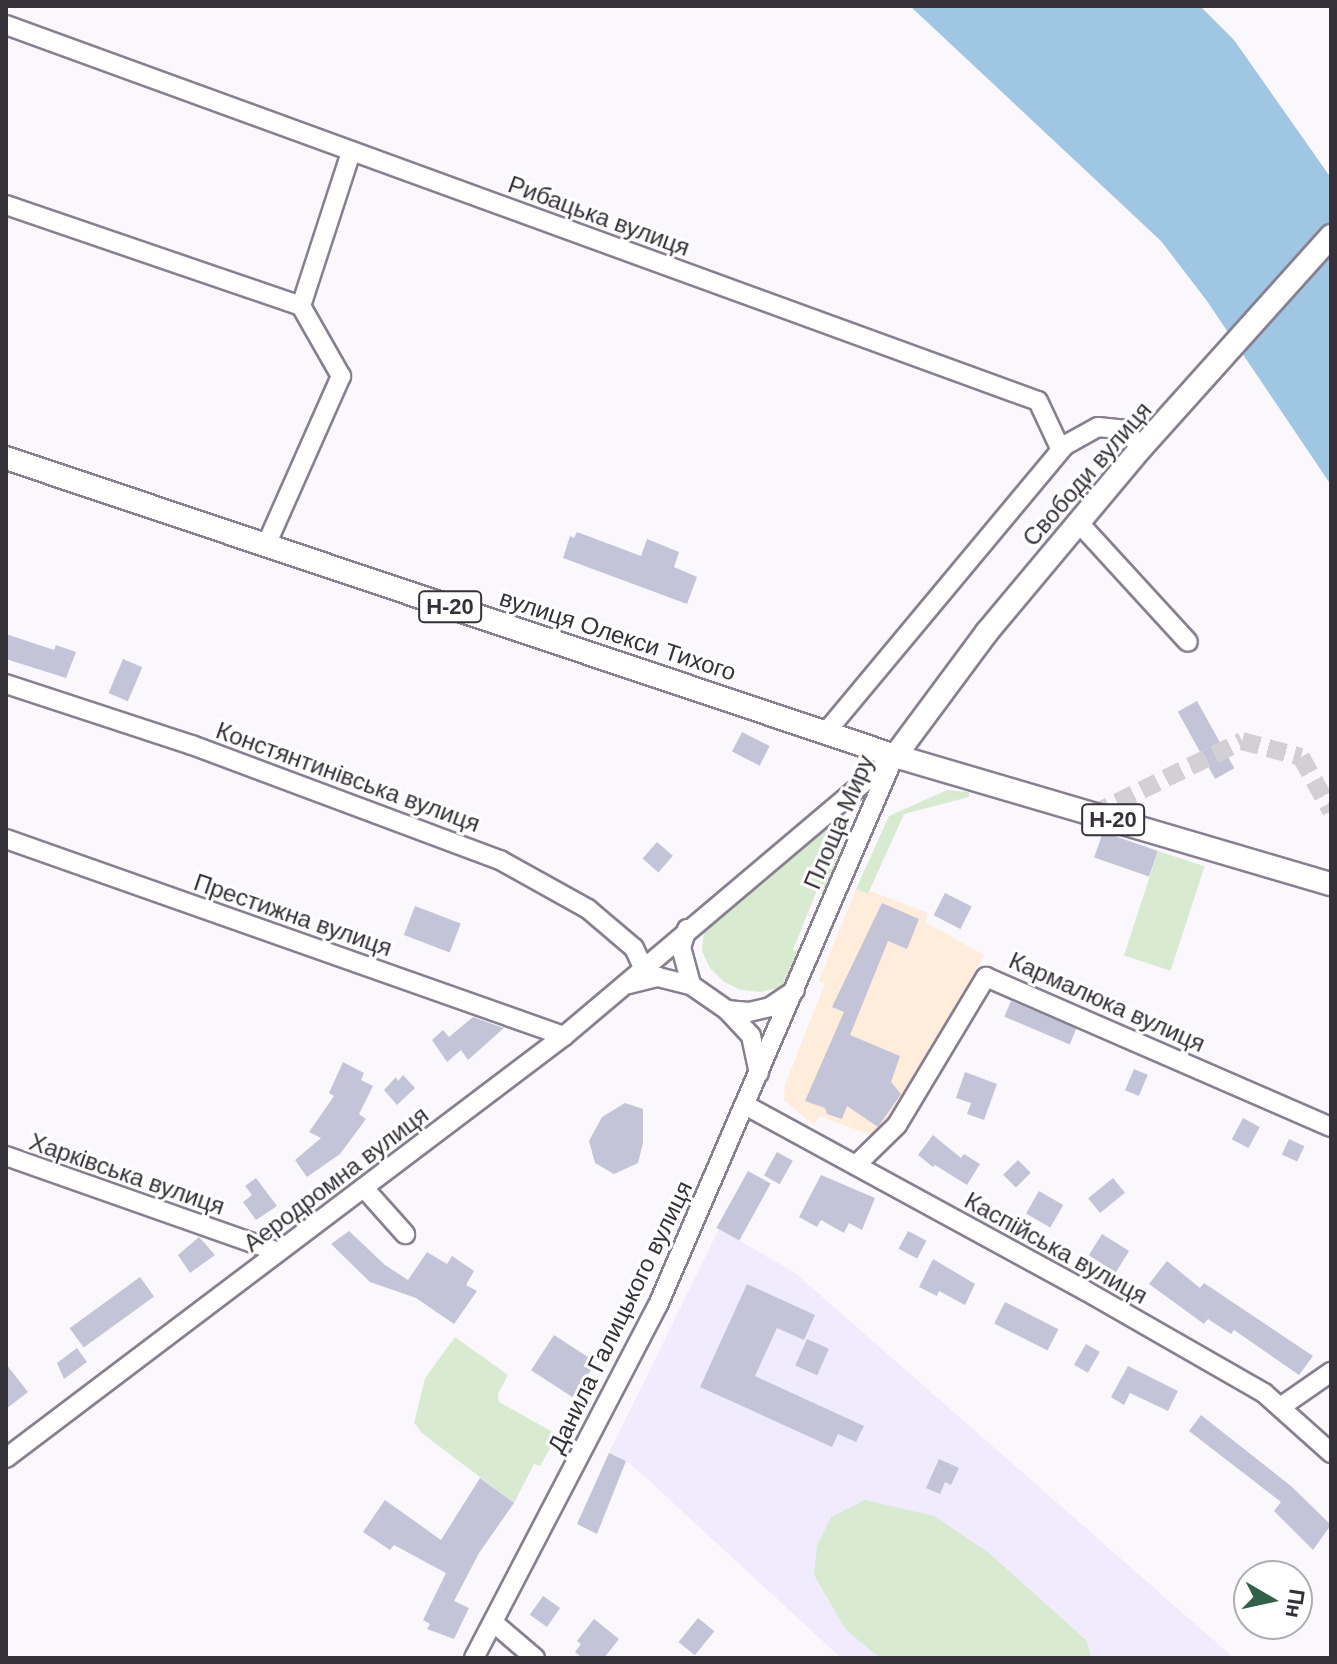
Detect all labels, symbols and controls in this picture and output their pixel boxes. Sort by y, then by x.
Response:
street label: Рибацька вулиця [504,170,694,262]
street label: Свободи вулиця [1017,396,1157,552]
street label: вулиця Олекси Тихого [496,583,740,687]
road number: Н-20 [418,589,482,625]
street label: Констянтинівська вулиця [212,716,484,838]
street label: Площа Миру [798,751,880,893]
road number: Н-20 [1081,802,1145,838]
street label: Престижна вулиця [190,868,396,962]
street label: Кармалюка вулиця [1005,946,1209,1058]
street label: Аеродромна вулиця [238,1100,434,1258]
street label: Харківська вулиця [26,1127,228,1221]
street label: Данила Галицького вулиця [541,1176,699,1458]
street label: Каспійська вулиця [960,1186,1152,1310]
north arrow [1233,1560,1313,1640]
text: Пн [1281,1587,1310,1620]

